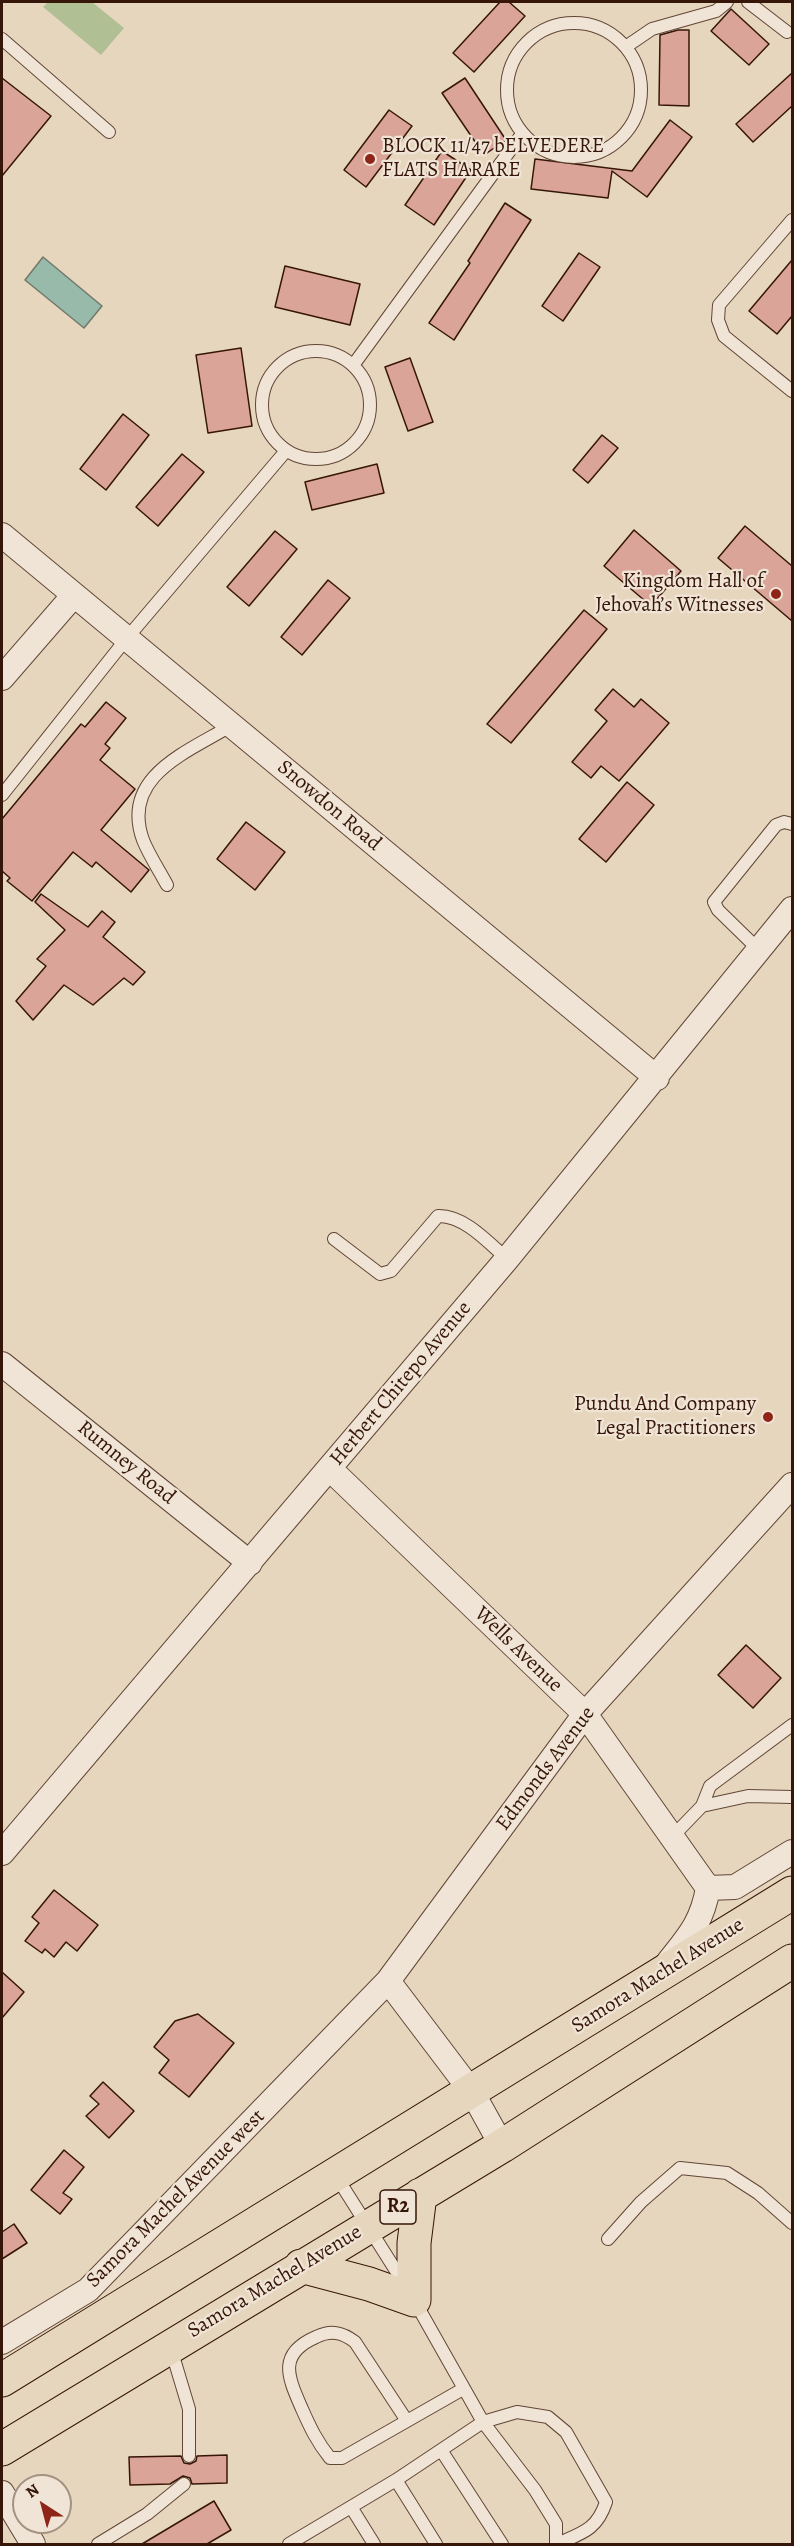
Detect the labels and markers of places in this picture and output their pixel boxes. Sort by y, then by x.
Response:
place label: BLOCK 11/47 bELVEDERE FLATS HARARE [382,134,604,184]
marker: BLOCK 11/47 bELVEDERE FLATS HARARE [363,152,377,166]
place label: Kingdom Hall of Jehovah’s Witnesses [595,569,764,619]
marker: Kingdom Hall of Jehovah’s Witnesses [769,587,783,601]
place label: Pundu And Company Legal Practitioners [574,1392,756,1442]
marker: Pundu And Company Legal Practitioners [761,1410,775,1424]

